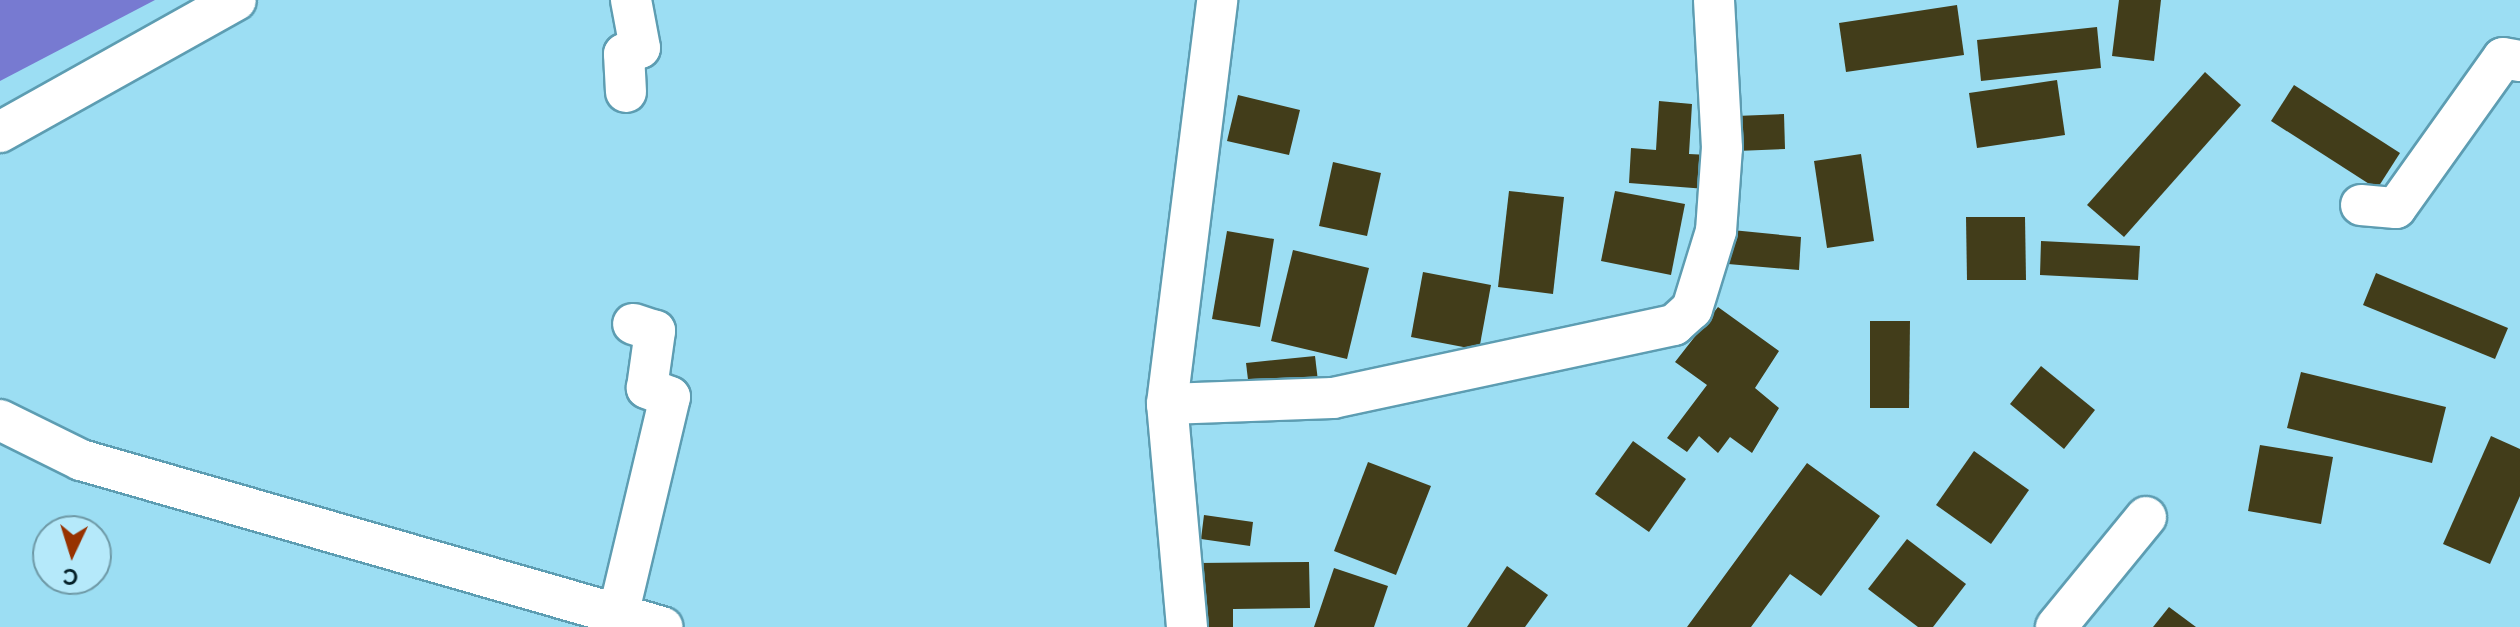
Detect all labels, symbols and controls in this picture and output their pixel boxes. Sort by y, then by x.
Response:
north arrow [32,515,112,595]
text: С [62,563,79,590]

